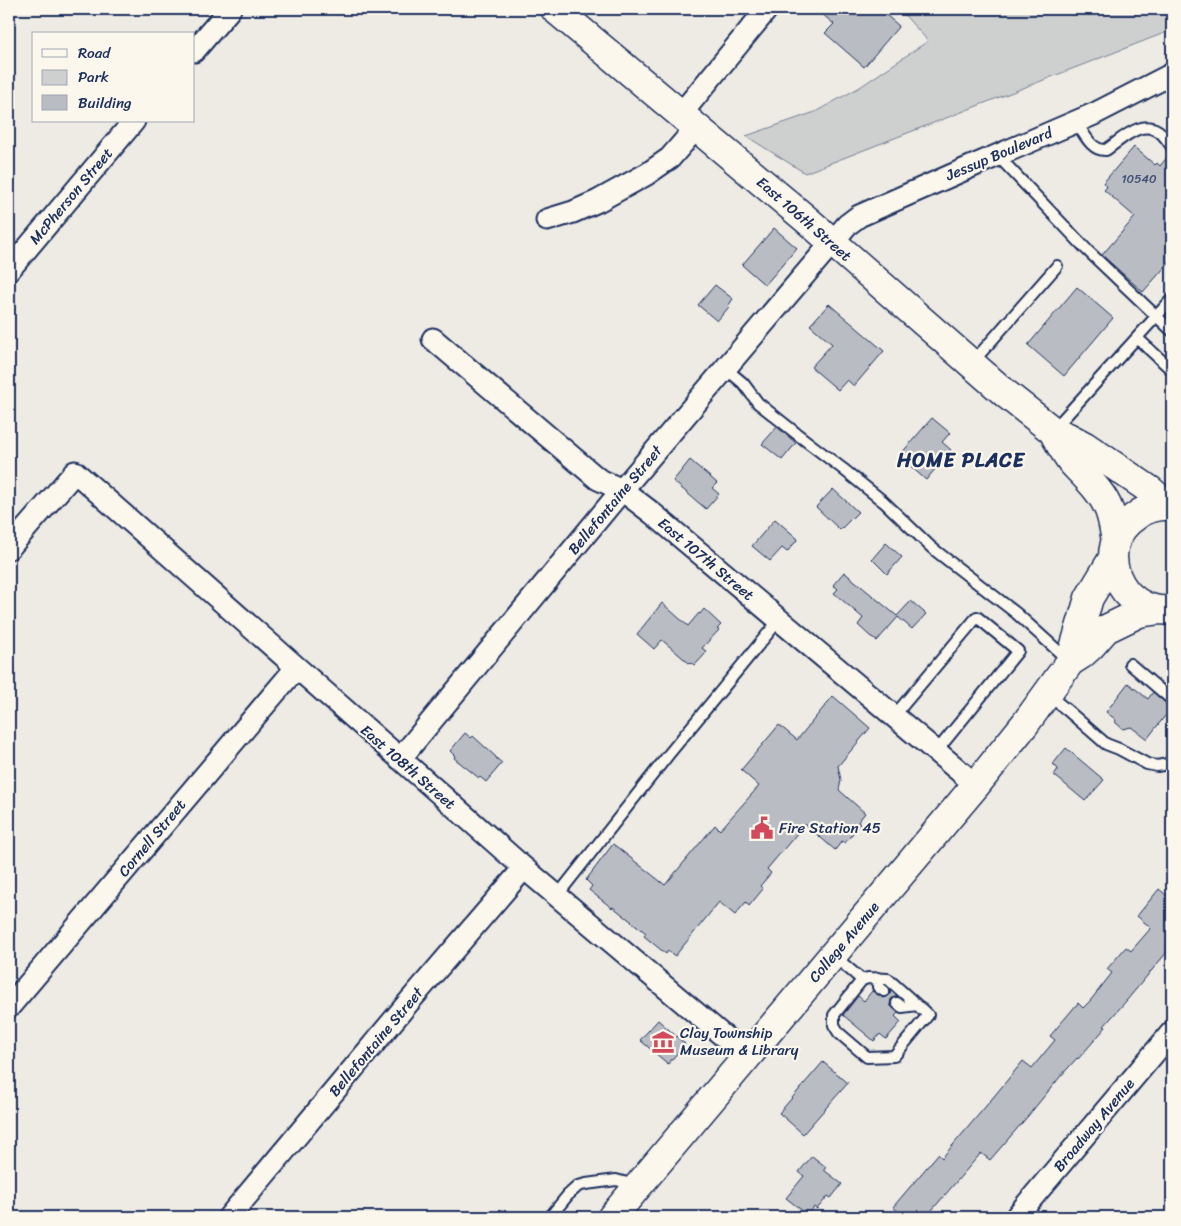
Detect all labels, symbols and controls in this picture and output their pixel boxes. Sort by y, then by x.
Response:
legend [32,32,195,122]
text: Road [78,40,111,66]
text: Park [78,64,109,90]
text: Building [78,90,132,116]
street label: Jessup Boulevard [941,119,1057,189]
street label: McPherson Street [23,141,120,250]
house number: 10540 [1121,168,1157,190]
street label: East 106th Street [750,170,858,268]
street label: Bellefontaine Street [561,439,669,561]
district label: HOME PLACE [896,443,1026,478]
street label: East 107th Street [652,511,760,608]
street label: East 108th Street [354,718,462,816]
street label: Cornell Street [111,793,193,883]
public building icon: Fire Station 45 [749,815,775,841]
place label: Fire Station 45 [779,815,881,841]
street label: College Avenue [802,895,886,989]
street label: Bellefontaine Street [322,981,430,1103]
place label: Clay Township Museum & Library [680,1020,799,1063]
museum icon: Clay Township Museum & Library [650,1029,676,1055]
street label: Broadway Avenue [1047,1072,1141,1178]

